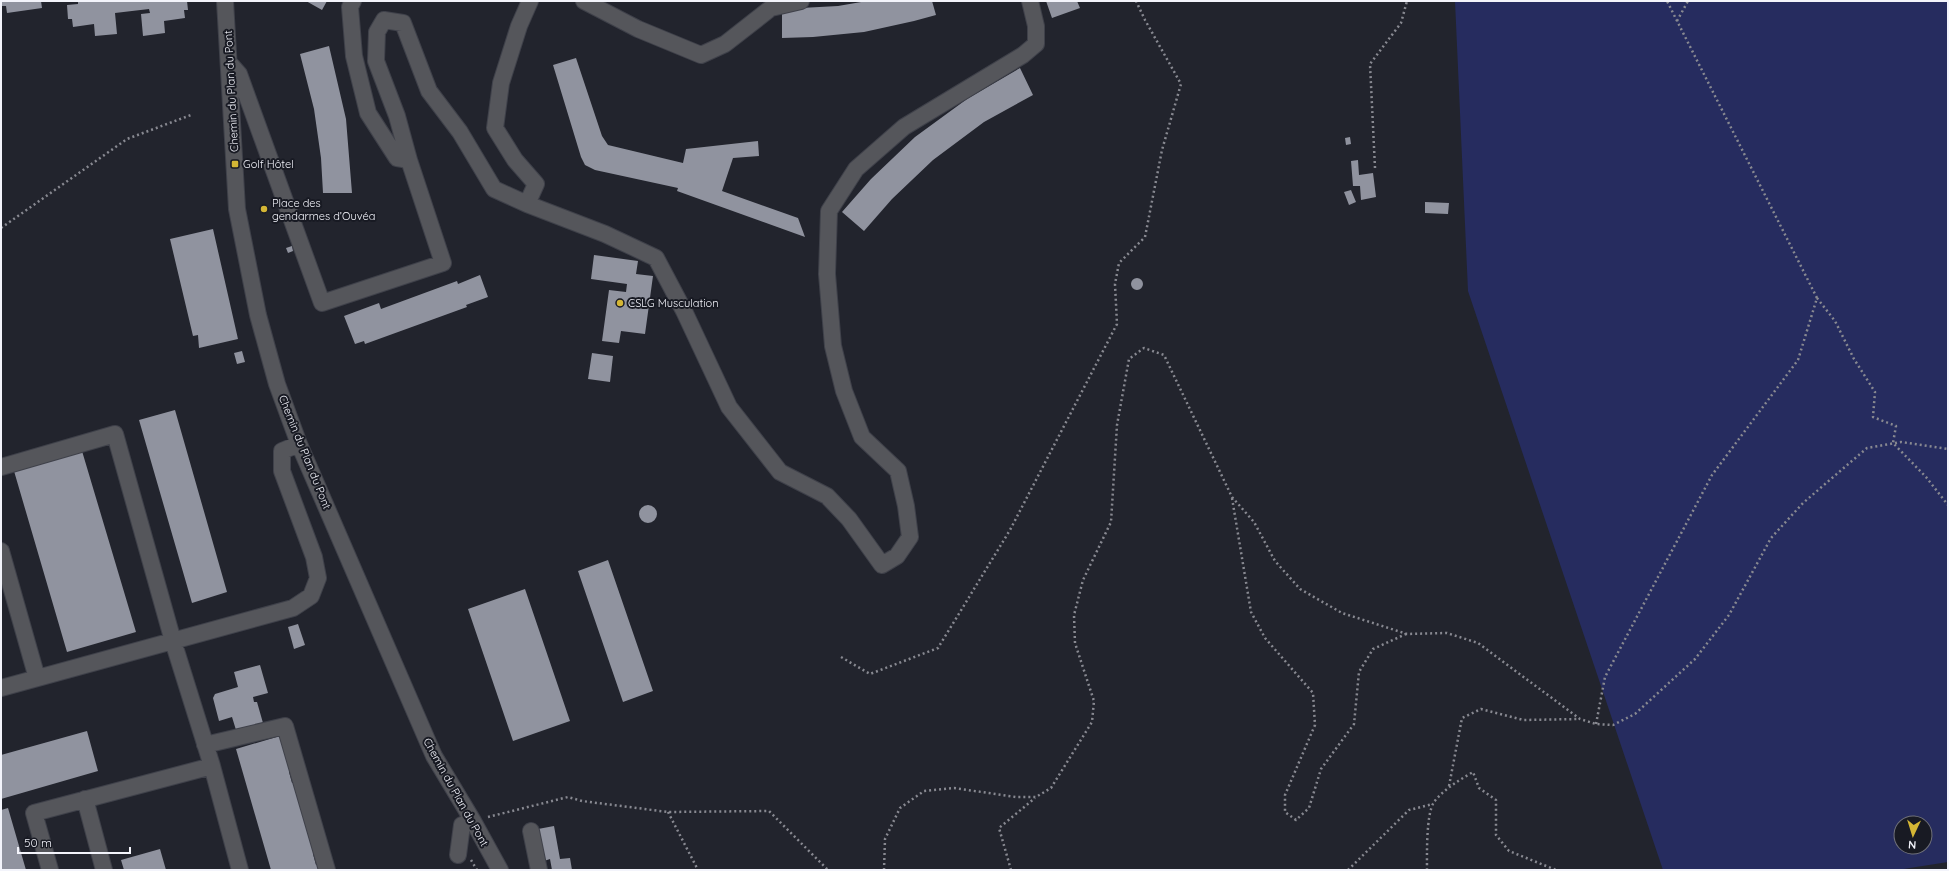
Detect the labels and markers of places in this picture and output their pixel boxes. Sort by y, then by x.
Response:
place label: Golf Hôtel [243,157,294,171]
marker: Golf Hôtel [230,159,240,169]
place label: Place des gendarmes d’Ouvéa [272,196,375,223]
marker: Place des gendarmes d’Ouvéa [259,204,269,214]
place label: CSLG Musculation [628,296,719,310]
marker: CSLG Musculation [615,298,625,308]

